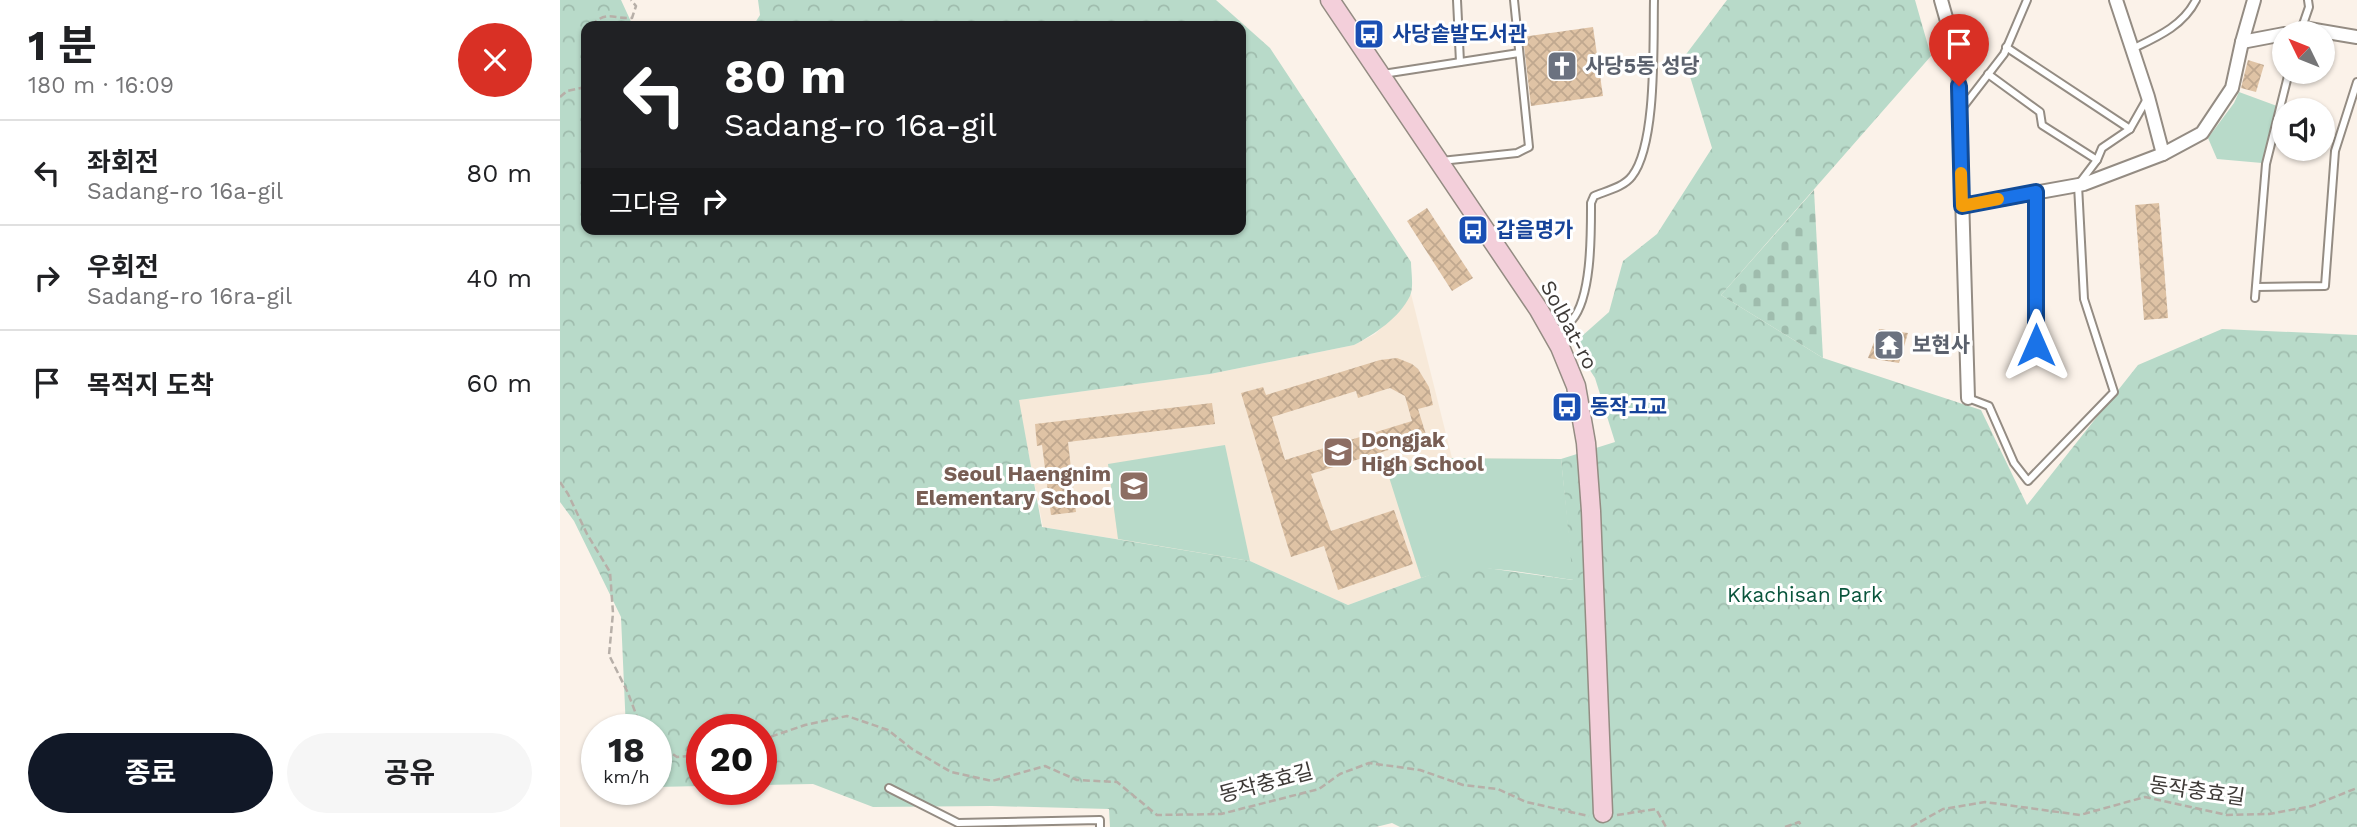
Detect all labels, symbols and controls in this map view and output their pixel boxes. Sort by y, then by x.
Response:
pin [1929,14,1989,86]
bus stop icon: 사당솥발도서관 [1352,17,1386,51]
text: 1 분 [28,21,97,70]
place label: 사당솥발도서관 [1392,21,1527,46]
north arrow [2272,21,2334,84]
map controls [2272,21,2335,161]
button: close [458,23,532,97]
icon: arrive [1940,25,1978,63]
text: 80 m [724,47,846,105]
icon: left [609,49,700,140]
church icon: 사당5동 성당 [1545,49,1579,83]
place label: 사당5동 성당 [1585,53,1700,78]
text: 180 m · 16:09 [28,72,174,99]
button: sound [2272,98,2335,161]
text: Sadang-ro 16a-gil [724,106,997,144]
text: 좌회전 [87,147,159,177]
icon: left [28,154,66,192]
text: 80 m [466,158,532,188]
text: Sadang-ro 16a-gil [87,178,283,205]
icon: right [695,182,733,220]
text: 그다음 [609,189,681,219]
bus stop icon: 갑을명가 [1456,213,1490,247]
place label: 갑을명가 [1496,217,1573,242]
text: 우회전 [87,252,159,282]
icon: right [28,259,66,297]
text: 40 m [466,263,532,293]
street label: Solbat-ro [1536,276,1603,374]
text: Sadang-ro 16ra-gil [87,283,292,310]
position arrow [1999,308,2073,382]
temple icon: 보현사 [1872,328,1906,362]
place label: 보현사 [1912,332,1970,357]
icon: arrive [28,364,66,402]
text: 60 m [466,368,532,398]
text: 목적지 도착 [87,370,214,400]
bus stop icon: 동작고교 [1550,390,1584,424]
place label: 동작고교 [1590,394,1667,419]
place label: Dongjak High School [1361,427,1484,476]
school or university icon: Dongjak High School [1321,435,1355,469]
place label: Seoul Haengnim Elementary School [915,461,1111,510]
school or university icon: Seoul Haengnim Elementary School [1117,469,1151,503]
park label: Kkachisan Park [1727,582,1883,607]
speed limit sign: 20 [686,714,777,805]
text: 18 [608,729,645,771]
button: 종료 [28,733,273,813]
button: 공유 [287,733,532,813]
street label: 동작충효길 [1216,758,1316,807]
text: km/h [603,766,650,787]
street label: 동작충효길 [2147,771,2247,810]

